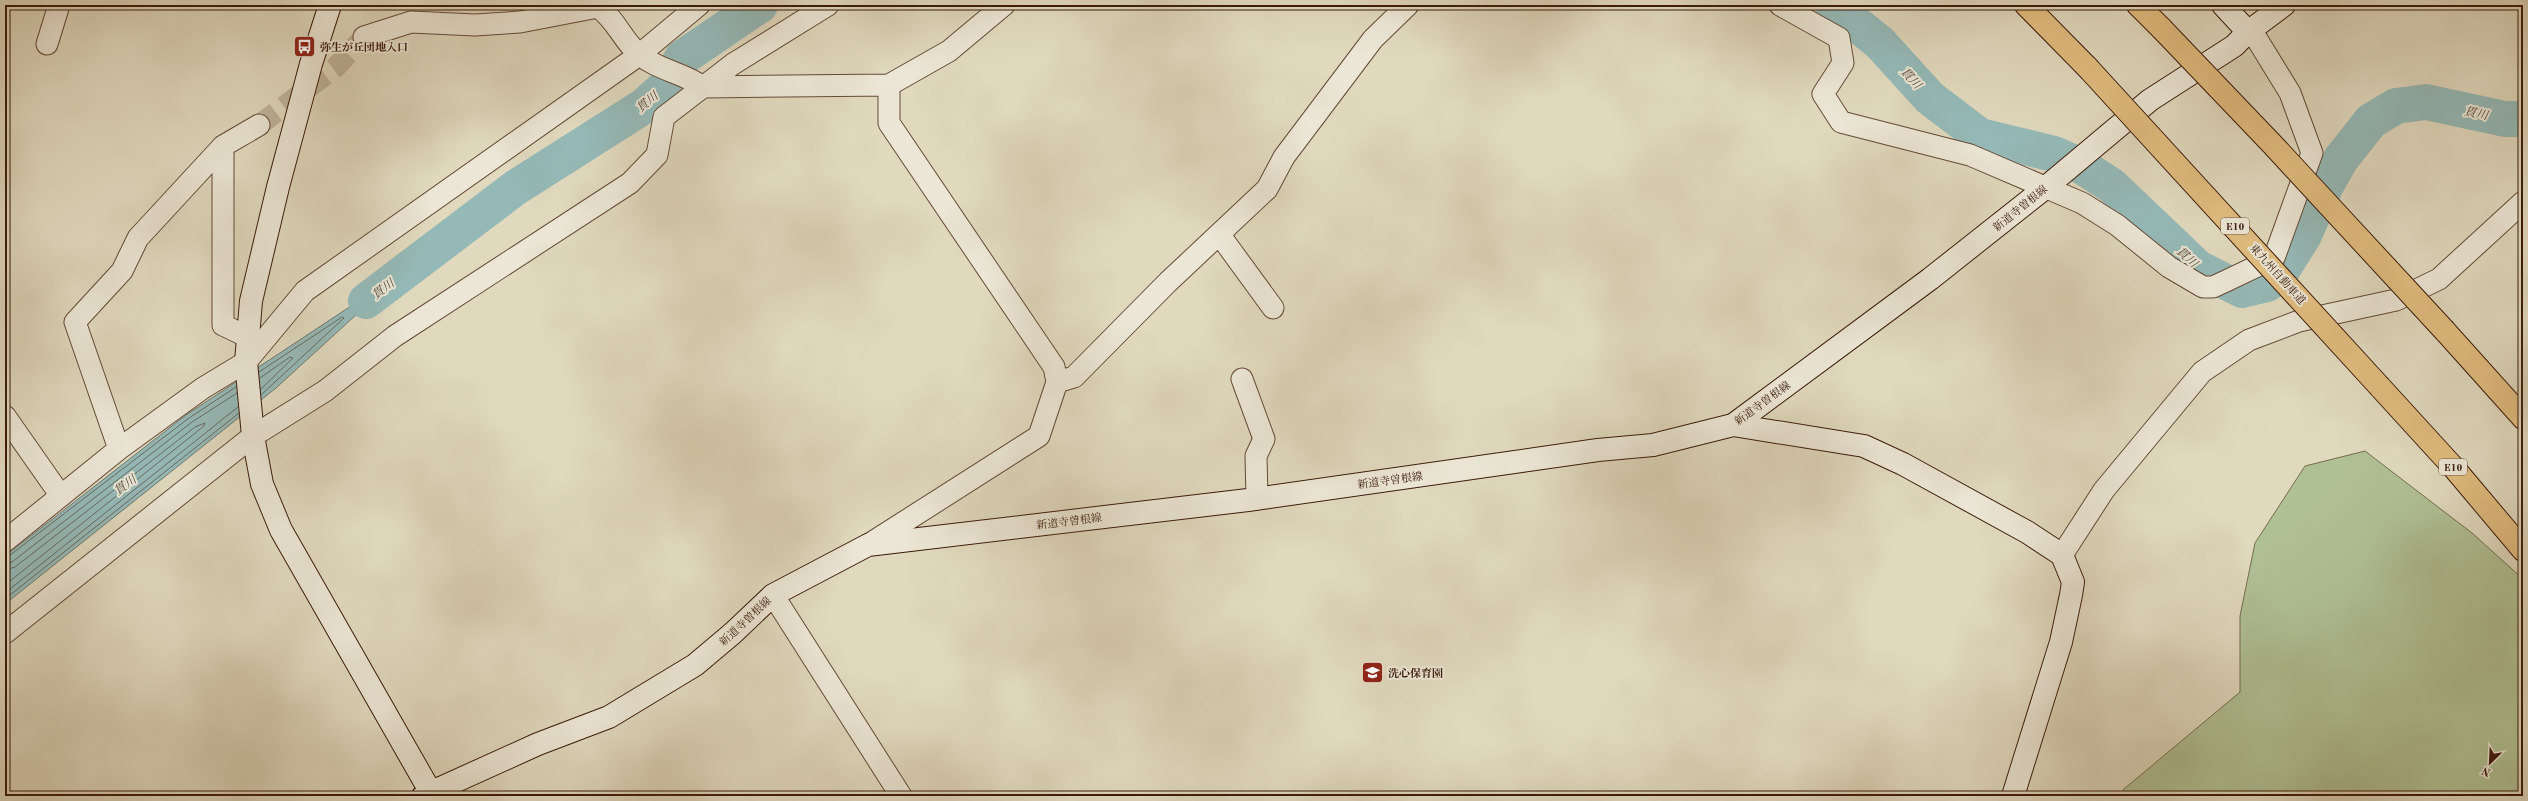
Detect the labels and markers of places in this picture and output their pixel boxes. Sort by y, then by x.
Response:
bus stop icon: 弥生が丘団地入口 [292,34,318,60]
place label: 弥生が丘団地入口 [320,41,408,54]
school or university icon: 洗心保育園 [1359,660,1385,686]
place label: 洗心保育園 [1388,667,1443,680]

